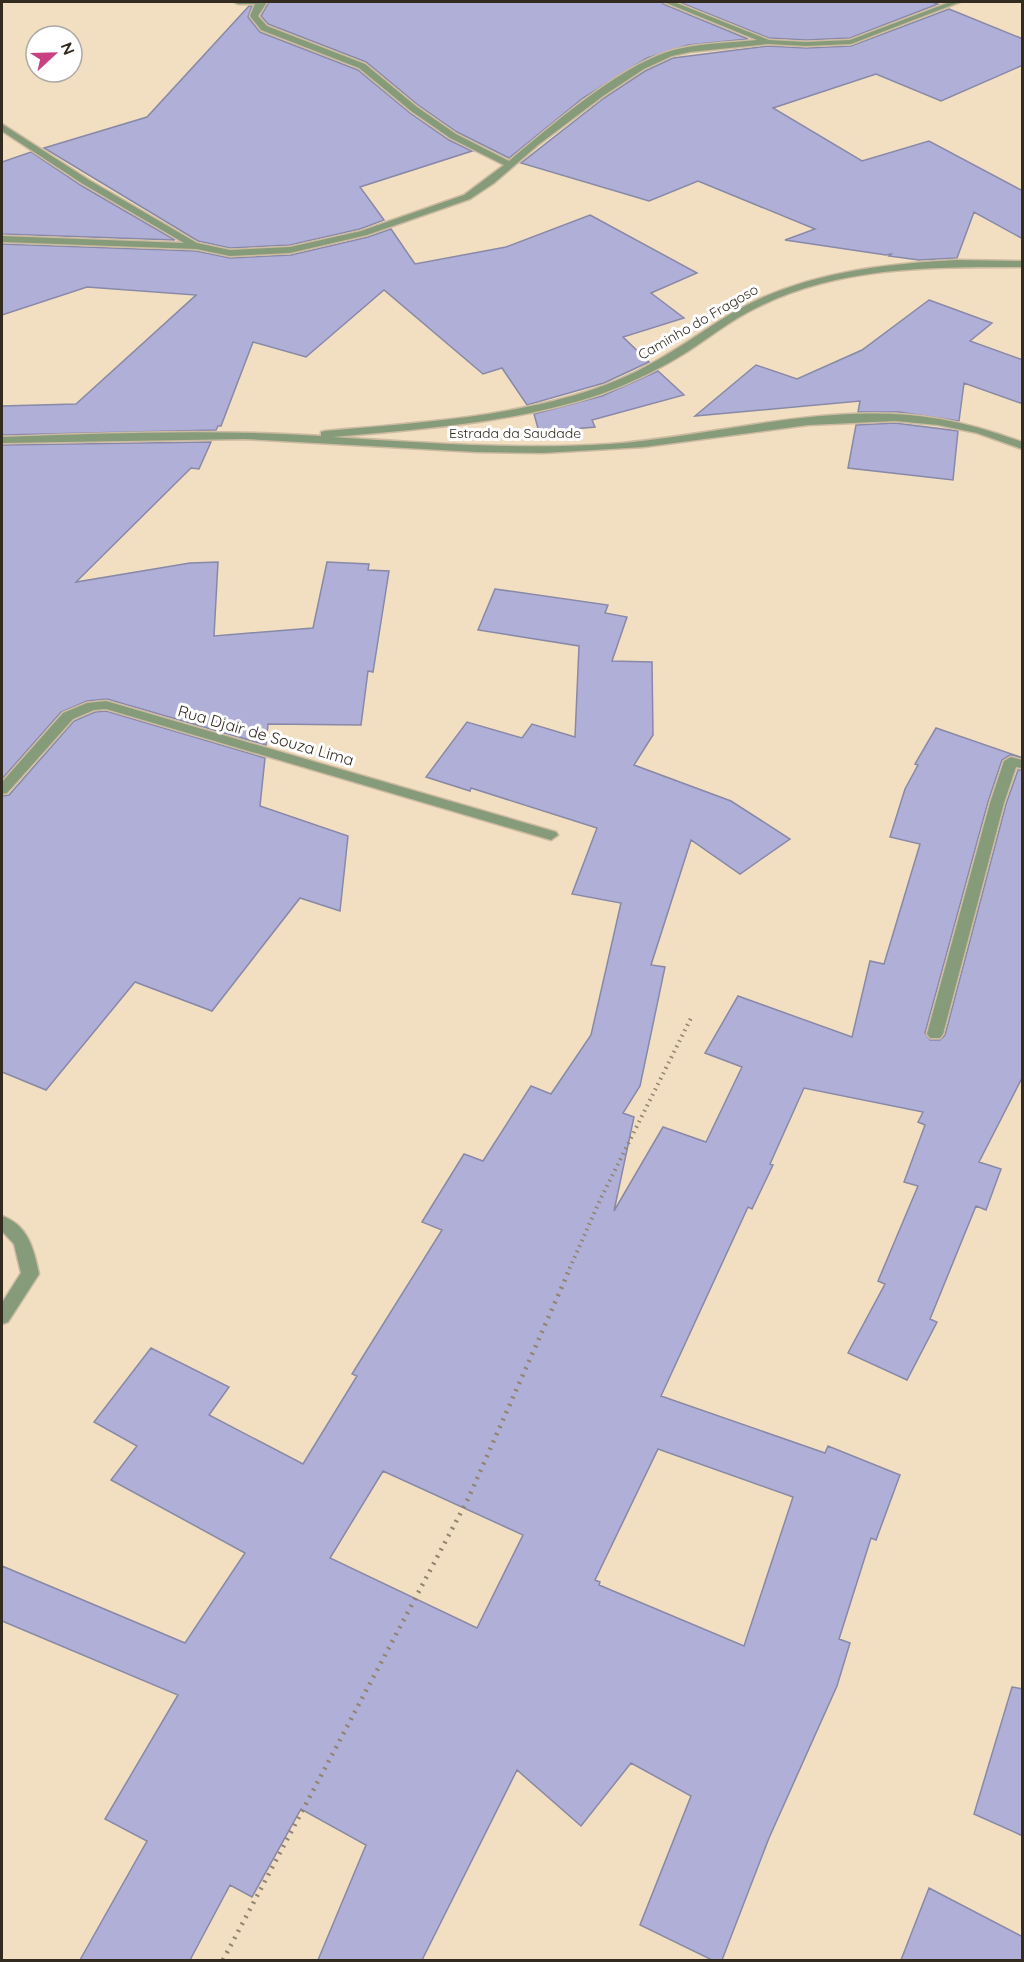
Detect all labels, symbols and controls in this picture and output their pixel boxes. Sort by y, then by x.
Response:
north arrow [24,24,84,84]
text: N [56,39,79,58]
street label: Caminho do Fragoso [635,280,761,364]
street label: Estrada da Saudade [449,424,581,442]
street label: Rua Djair de Souza Lima [176,700,356,770]

